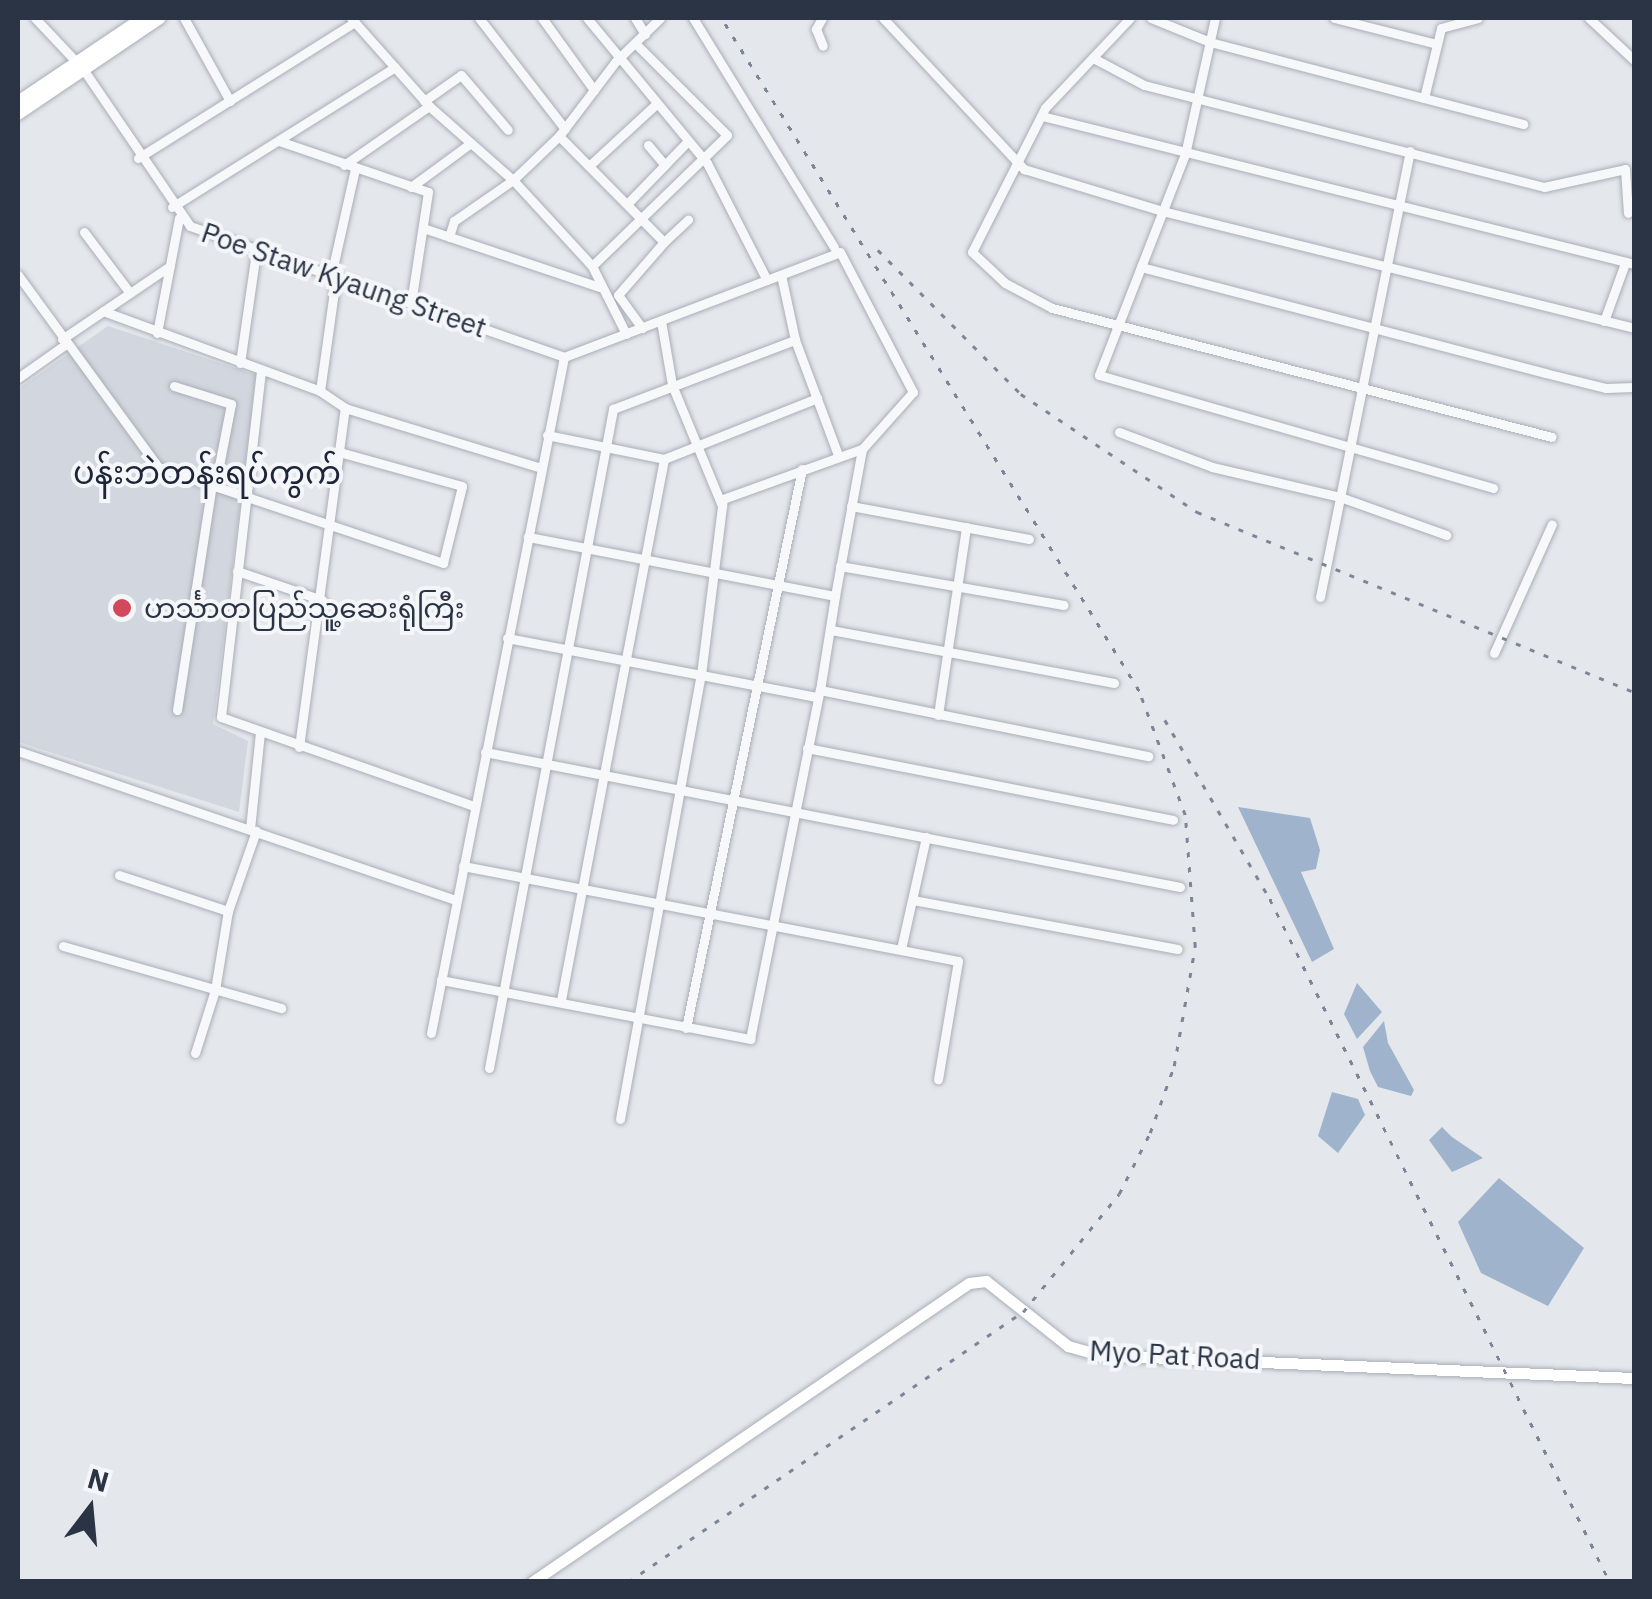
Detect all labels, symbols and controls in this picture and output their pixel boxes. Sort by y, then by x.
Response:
street label: Poe Staw Kyaung Street [197,215,491,345]
district label: ပန်းဘဲတန်းရပ်ကွက် [73,453,341,491]
place label: ဟင်္သာတပြည်သူ့ဆေးရုံကြီး [144,591,464,625]
marker: ဟင်္သာတပြည်သူ့ဆေးရုံကြီး [109,595,135,621]
street label: Myo Pat Road [1089,1334,1261,1376]
north arrow [40,1459,140,1559]
text: N [84,1459,113,1500]

